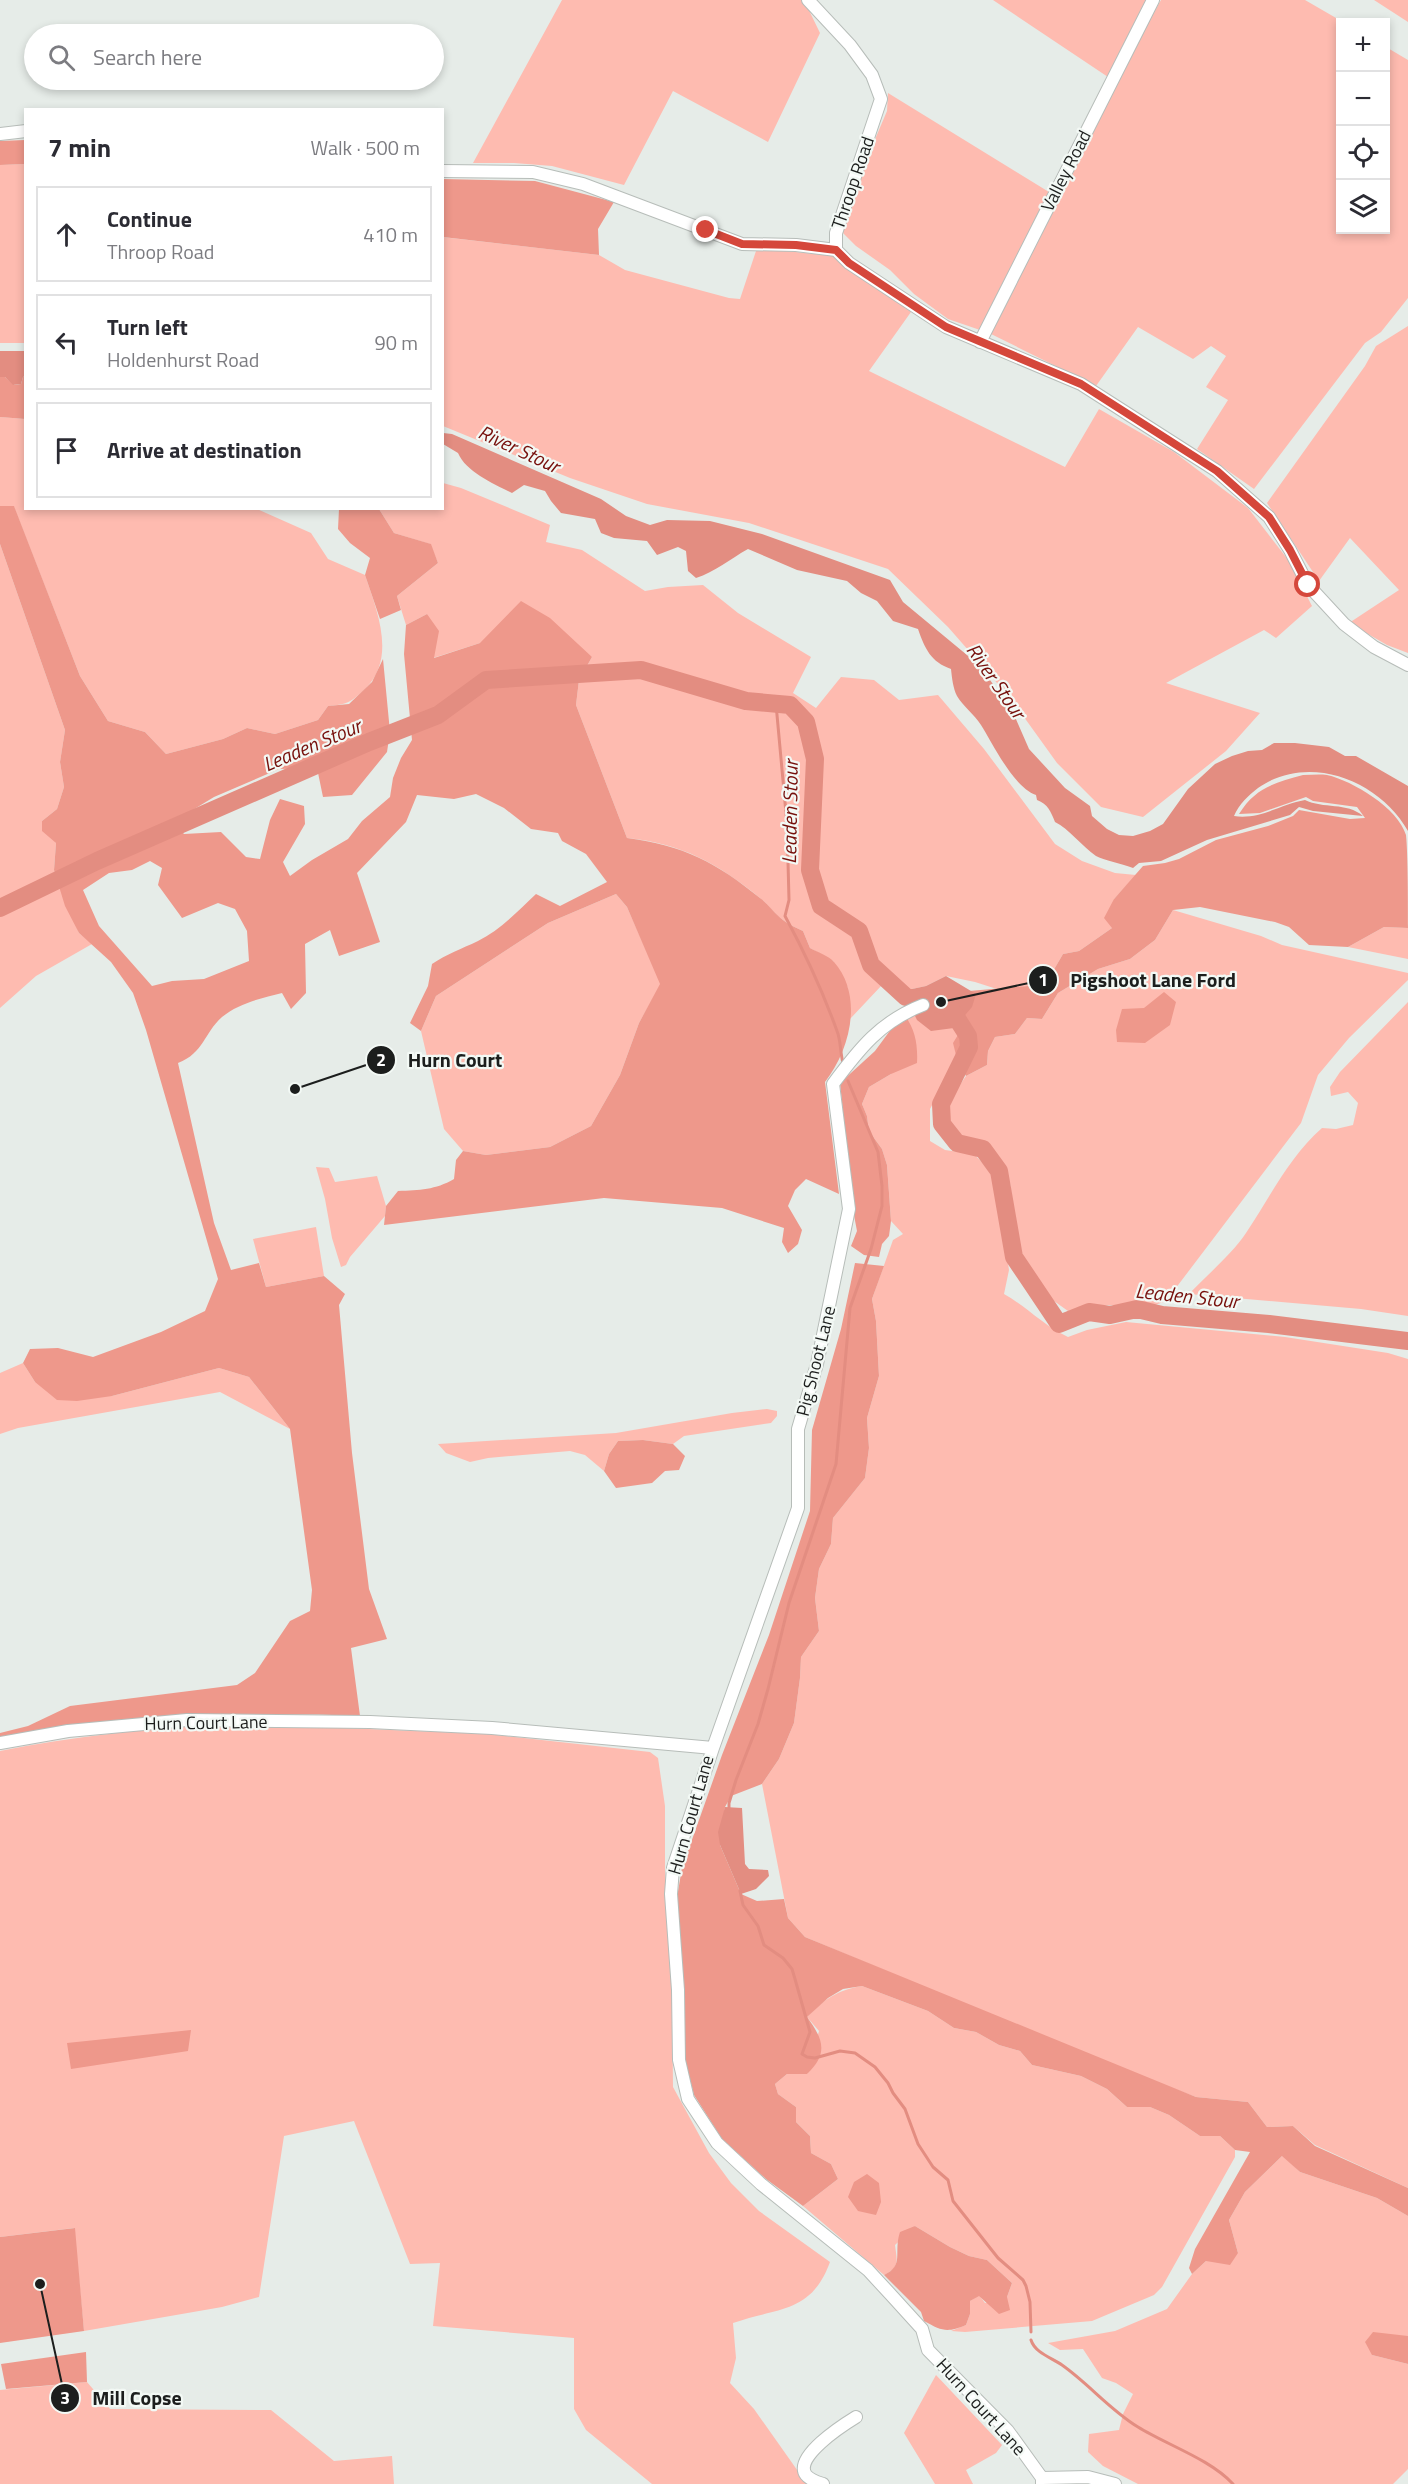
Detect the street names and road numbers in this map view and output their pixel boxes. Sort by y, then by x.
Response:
street label: Valley Road [1034,125,1098,216]
street label: Throop Road [824,133,881,233]
street label: Pig Shoot Lane [789,1303,842,1419]
street label: Hurn Court Lane [144,1708,268,1737]
street label: Hurn Court Lane [661,1752,720,1878]
street label: Hurn Court Lane [930,2352,1033,2461]

